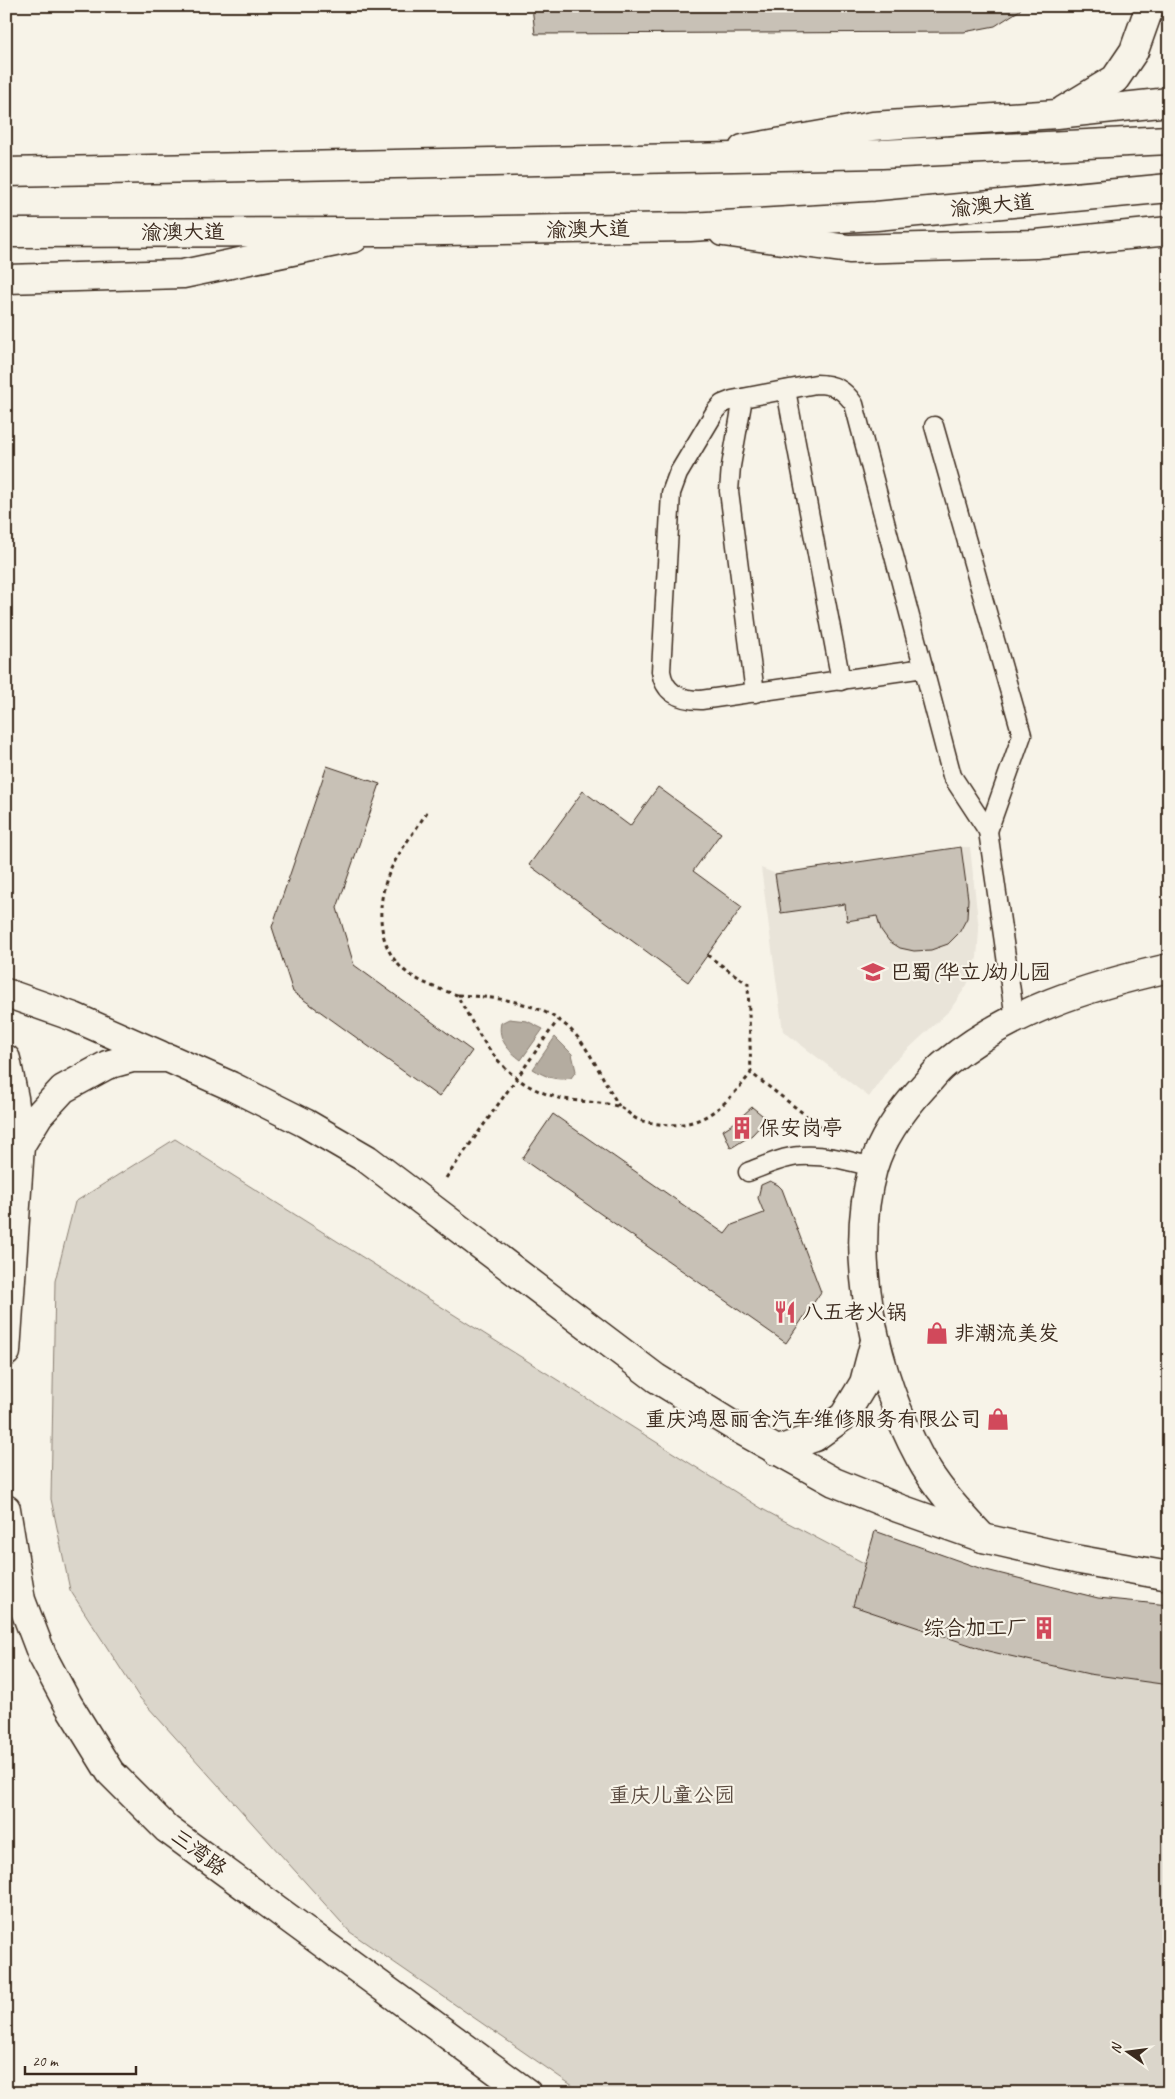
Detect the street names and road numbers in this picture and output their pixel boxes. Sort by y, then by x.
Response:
street label: 渝澳大道 [949,188,1035,222]
street label: 渝澳大道 [546,215,630,243]
street label: 渝澳大道 [141,219,225,245]
street label: 三湾路 [166,1823,232,1881]

